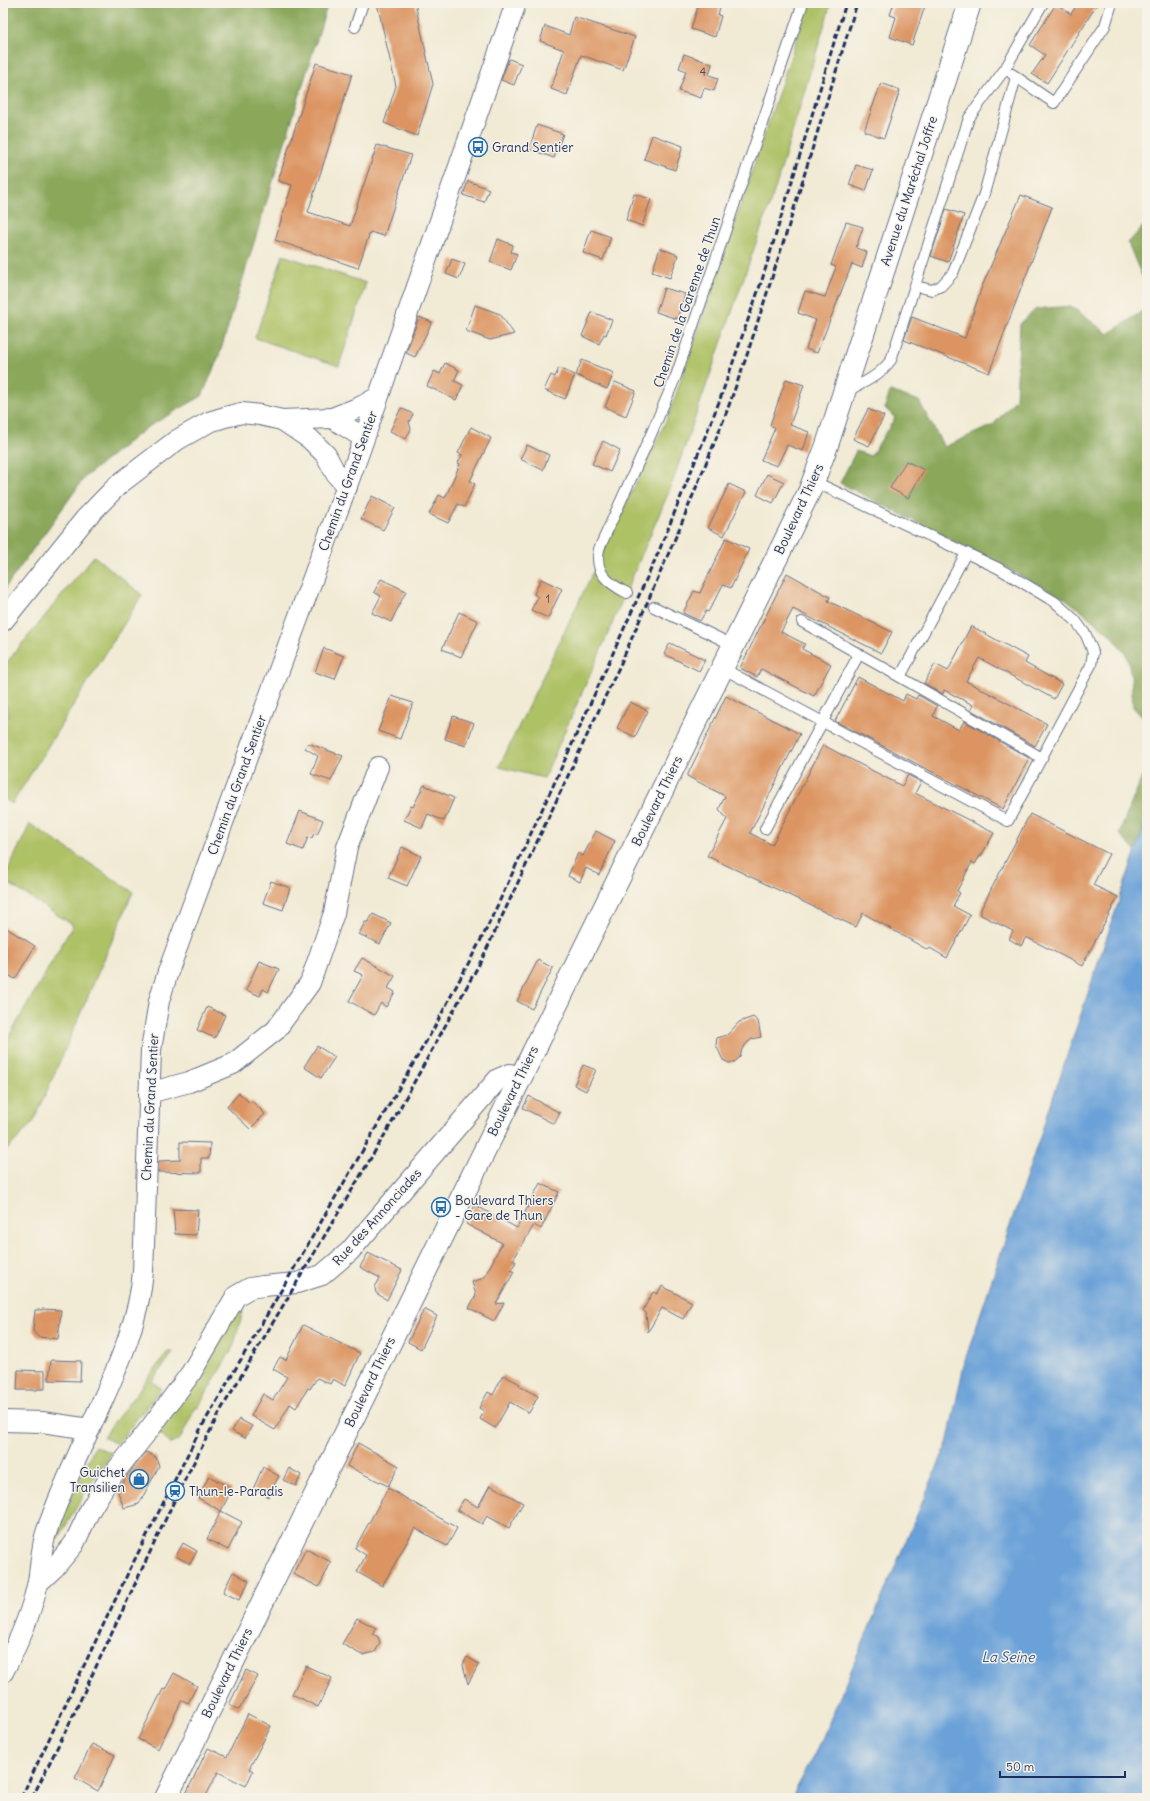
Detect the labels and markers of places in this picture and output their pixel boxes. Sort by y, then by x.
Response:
bus stop icon: Grand Sentier [467,136,489,158]
place label: Grand Sentier [492,139,574,156]
place label: Boulevard Thiers - Gare de Thun [455,1192,553,1224]
bus stop icon: Boulevard Thiers - Gare de Thun [430,1196,452,1218]
place label: Guichet Transilien [70,1464,126,1496]
shop icon: Guichet Transilien [128,1468,150,1490]
station icon: Thun-le-Paradis [164,1480,186,1502]
place label: Thun-le-Paradis [189,1483,283,1500]

